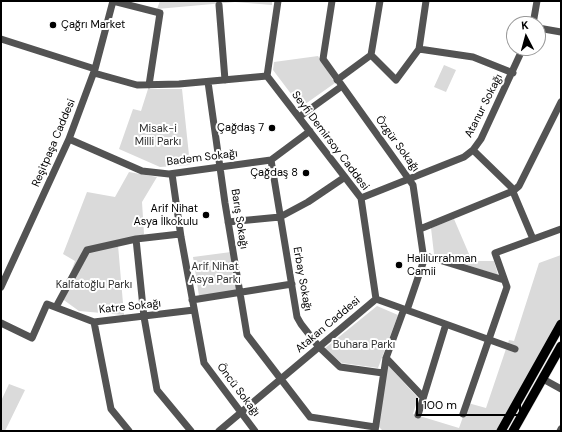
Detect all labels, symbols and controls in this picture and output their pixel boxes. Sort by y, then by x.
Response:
north arrow [506,16,546,56]
place label: Çağrı Market [61,18,125,32]
text: K [521,18,529,32]
marker: Çağrı Market [48,20,58,30]
street label: Atanur Sokağı [462,72,506,140]
street label: Seyfi Demirsoy Caddesi [288,89,372,193]
street label: Reşitpaşa Caddesi [30,97,78,189]
street label: Özgür Sokağı [372,113,422,175]
place label: Çağdaş 7 [217,121,264,135]
park label: Misak-i Milli Parkı [135,122,181,148]
marker: Çağdaş 7 [267,123,277,133]
street label: Badem Sokağı [166,147,238,169]
place label: Çağdaş 8 [250,166,298,180]
marker: Çağdaş 8 [301,168,311,178]
street label: Barış Sokağı [228,188,250,250]
place label: Arif Nihat Asya İlkokulu [133,202,198,228]
marker: Arif Nihat Asya İlkokulu [201,210,211,220]
street label: Erbay Sokağı [290,246,314,312]
place label: Halilurrahman Camii [407,252,477,278]
park label: Arif Nihat Asya Parkı [189,260,241,286]
marker: Halilurrahman Camii [394,260,404,270]
park label: Kalfatoğlu Parkı [56,278,132,292]
street label: Atakan Caddesi [293,294,363,356]
street label: Katre Sokağı [98,297,162,317]
park label: Buhara Parkı [333,338,395,352]
street label: Öncü Sokağı [214,361,262,419]
scale bar [418,390,523,416]
text: 100 m [423,397,457,413]

